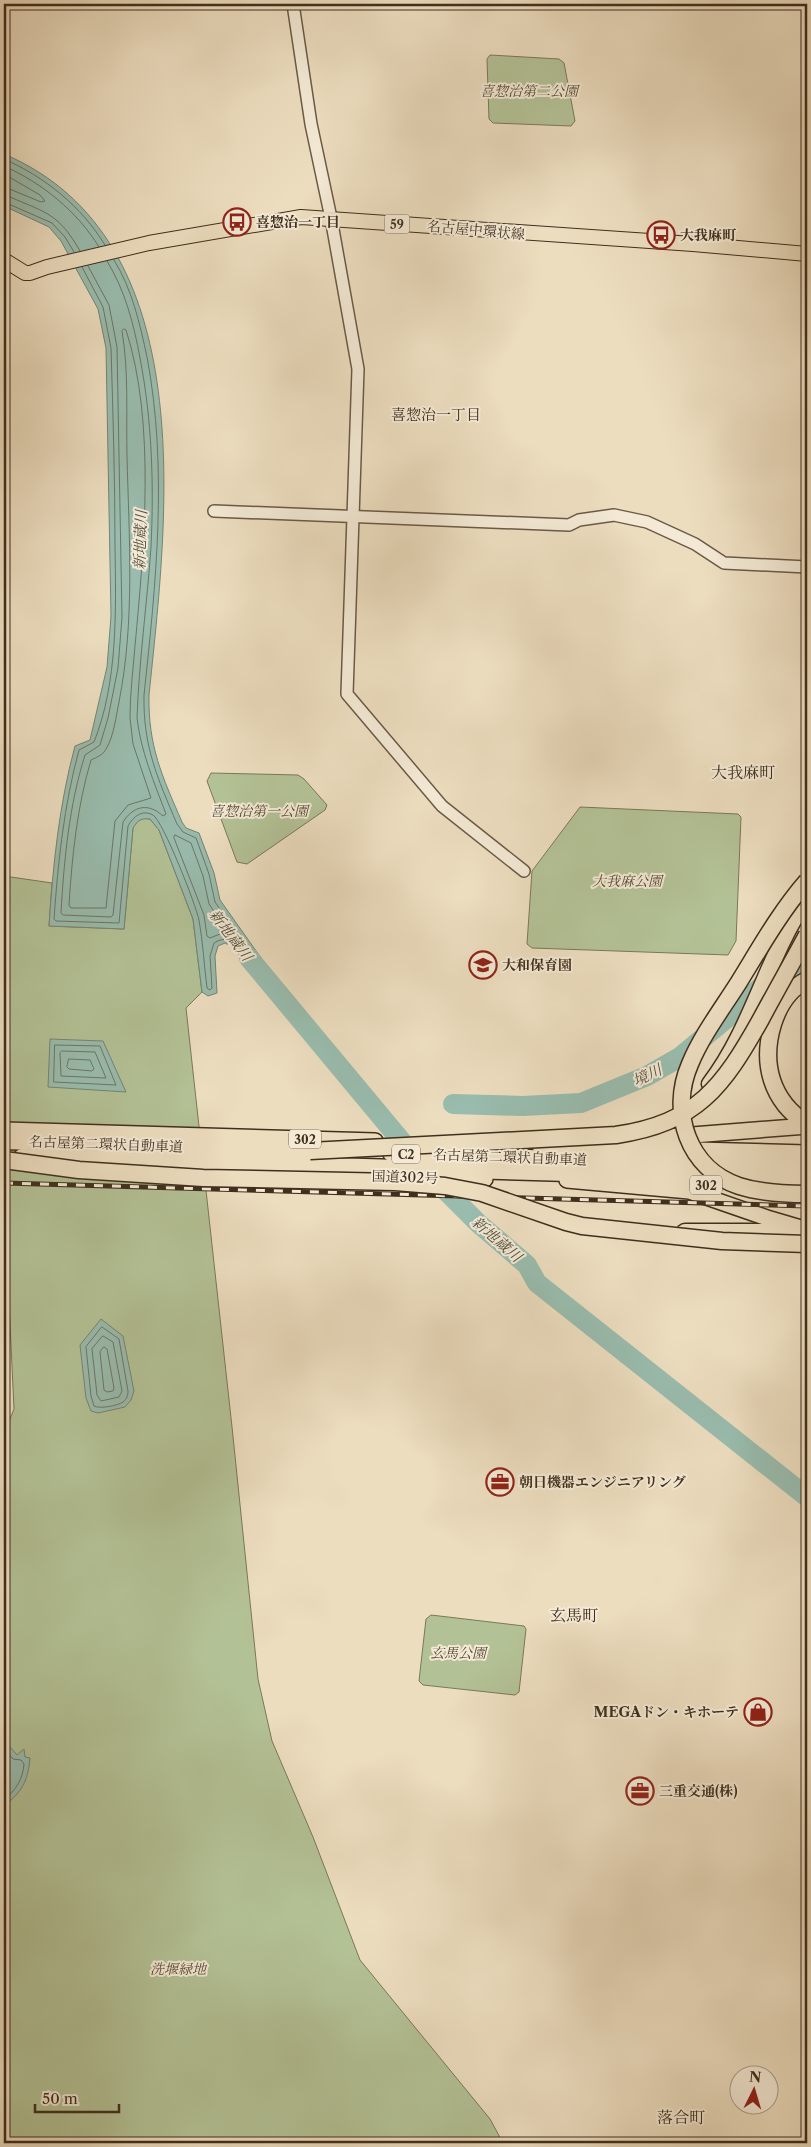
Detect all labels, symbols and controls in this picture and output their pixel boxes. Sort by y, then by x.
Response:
park label: 喜惣治第二公園 [480,82,580,100]
bus stop icon: 喜惣治一丁目 [222,207,252,237]
place label: 喜惣治一丁目 [256,213,340,231]
road number: 59 [384,214,410,233]
street label: 名古屋中環状線 [426,217,526,243]
bus stop icon: 大我麻町 [646,220,676,250]
place label: 大我麻町 [680,226,737,244]
district label: 喜惣治一丁目 [391,405,481,424]
water label: 新地蔵川 [129,508,151,570]
district label: 大我麻町 [711,762,775,782]
park label: 喜惣治第一公園 [210,802,310,820]
park label: 大我麻公園 [592,872,664,890]
water label: 新地蔵川 [205,905,258,966]
school or university icon: 大和保育園 [468,950,498,980]
place label: 大和保育園 [502,956,572,974]
water label: 境川 [629,1059,666,1090]
road number: 302 [289,1130,321,1148]
street label: 名古屋第二環状自動車道 [29,1132,183,1156]
road number: C2 [392,1144,420,1164]
street label: 名古屋第二環状自動車道 [433,1145,587,1169]
street label: 国道302号 [371,1167,439,1187]
road number: 302 [690,1176,722,1194]
water label: 新地蔵川 [468,1212,527,1267]
office icon: 朝日機器エンジニアリング [485,1467,515,1497]
place label: 朝日機器エンジニアリング [519,1473,686,1491]
district label: 玄馬町 [550,1605,598,1625]
park label: 玄馬公園 [430,1644,488,1662]
shop icon: MEGAドン・キホーテ [743,1697,773,1727]
place label: MEGAドン・キホーテ [594,1703,739,1721]
office icon: 三重交通(株) [625,1776,655,1806]
place label: 三重交通(株) [659,1782,738,1800]
park label: 洗堰緑地 [150,1960,208,1978]
north arrow [728,2064,778,2114]
text: N [748,2068,762,2087]
scale bar [35,2082,119,2114]
text: 50 m [42,2089,78,2108]
district label: 落合町 [657,2107,705,2127]

